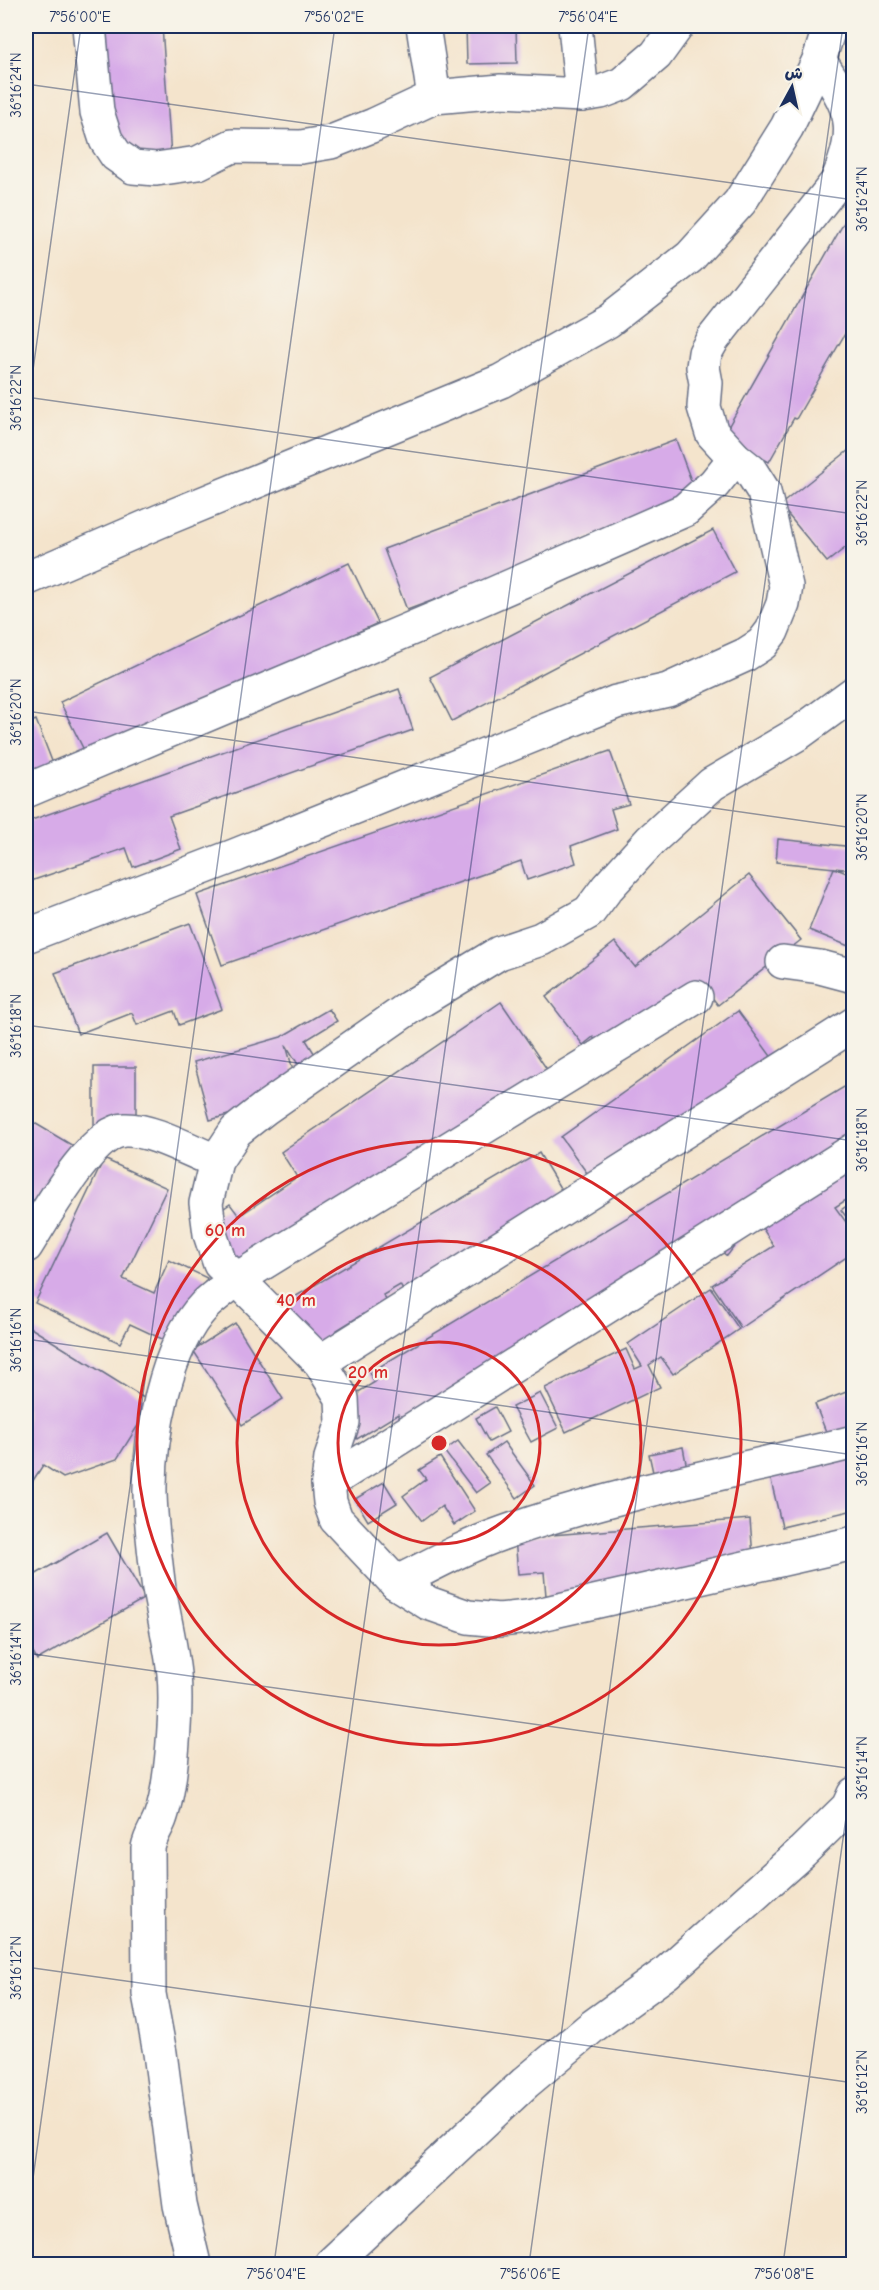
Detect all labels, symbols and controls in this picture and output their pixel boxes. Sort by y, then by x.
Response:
text: 7°56'00"E [49,8,111,26]
text: 7°56'02"E [304,8,364,26]
text: 7°56'04"E [558,8,618,26]
text: 36°16'24"N [7,52,25,118]
north arrow [762,57,822,117]
text: ش [784,63,804,83]
text: 36°16'24"N [853,166,871,232]
text: 36°16'22"N [7,365,25,431]
text: 36°16'22"N [853,480,871,546]
text: 36°16'20"N [7,678,25,746]
text: 36°16'20"N [853,793,871,861]
text: 36°16'18"N [7,994,25,1058]
text: 36°16'18"N [853,1108,871,1172]
text: 60 m [205,1220,245,1241]
text: 40 m [276,1290,316,1311]
text: 36°16'16"N [7,1308,25,1372]
text: 20 m [348,1362,388,1383]
text: 36°16'16"N [853,1422,871,1486]
centre of rings [429,1433,449,1453]
text: 36°16'14"N [7,1622,25,1686]
text: 36°16'14"N [853,1736,871,1800]
text: 36°16'12"N [7,1936,25,2000]
text: 36°16'12"N [853,2050,871,2114]
text: 7°56'04"E [246,2265,306,2283]
text: 7°56'06"E [500,2265,560,2283]
text: 7°56'08"E [754,2265,814,2283]

